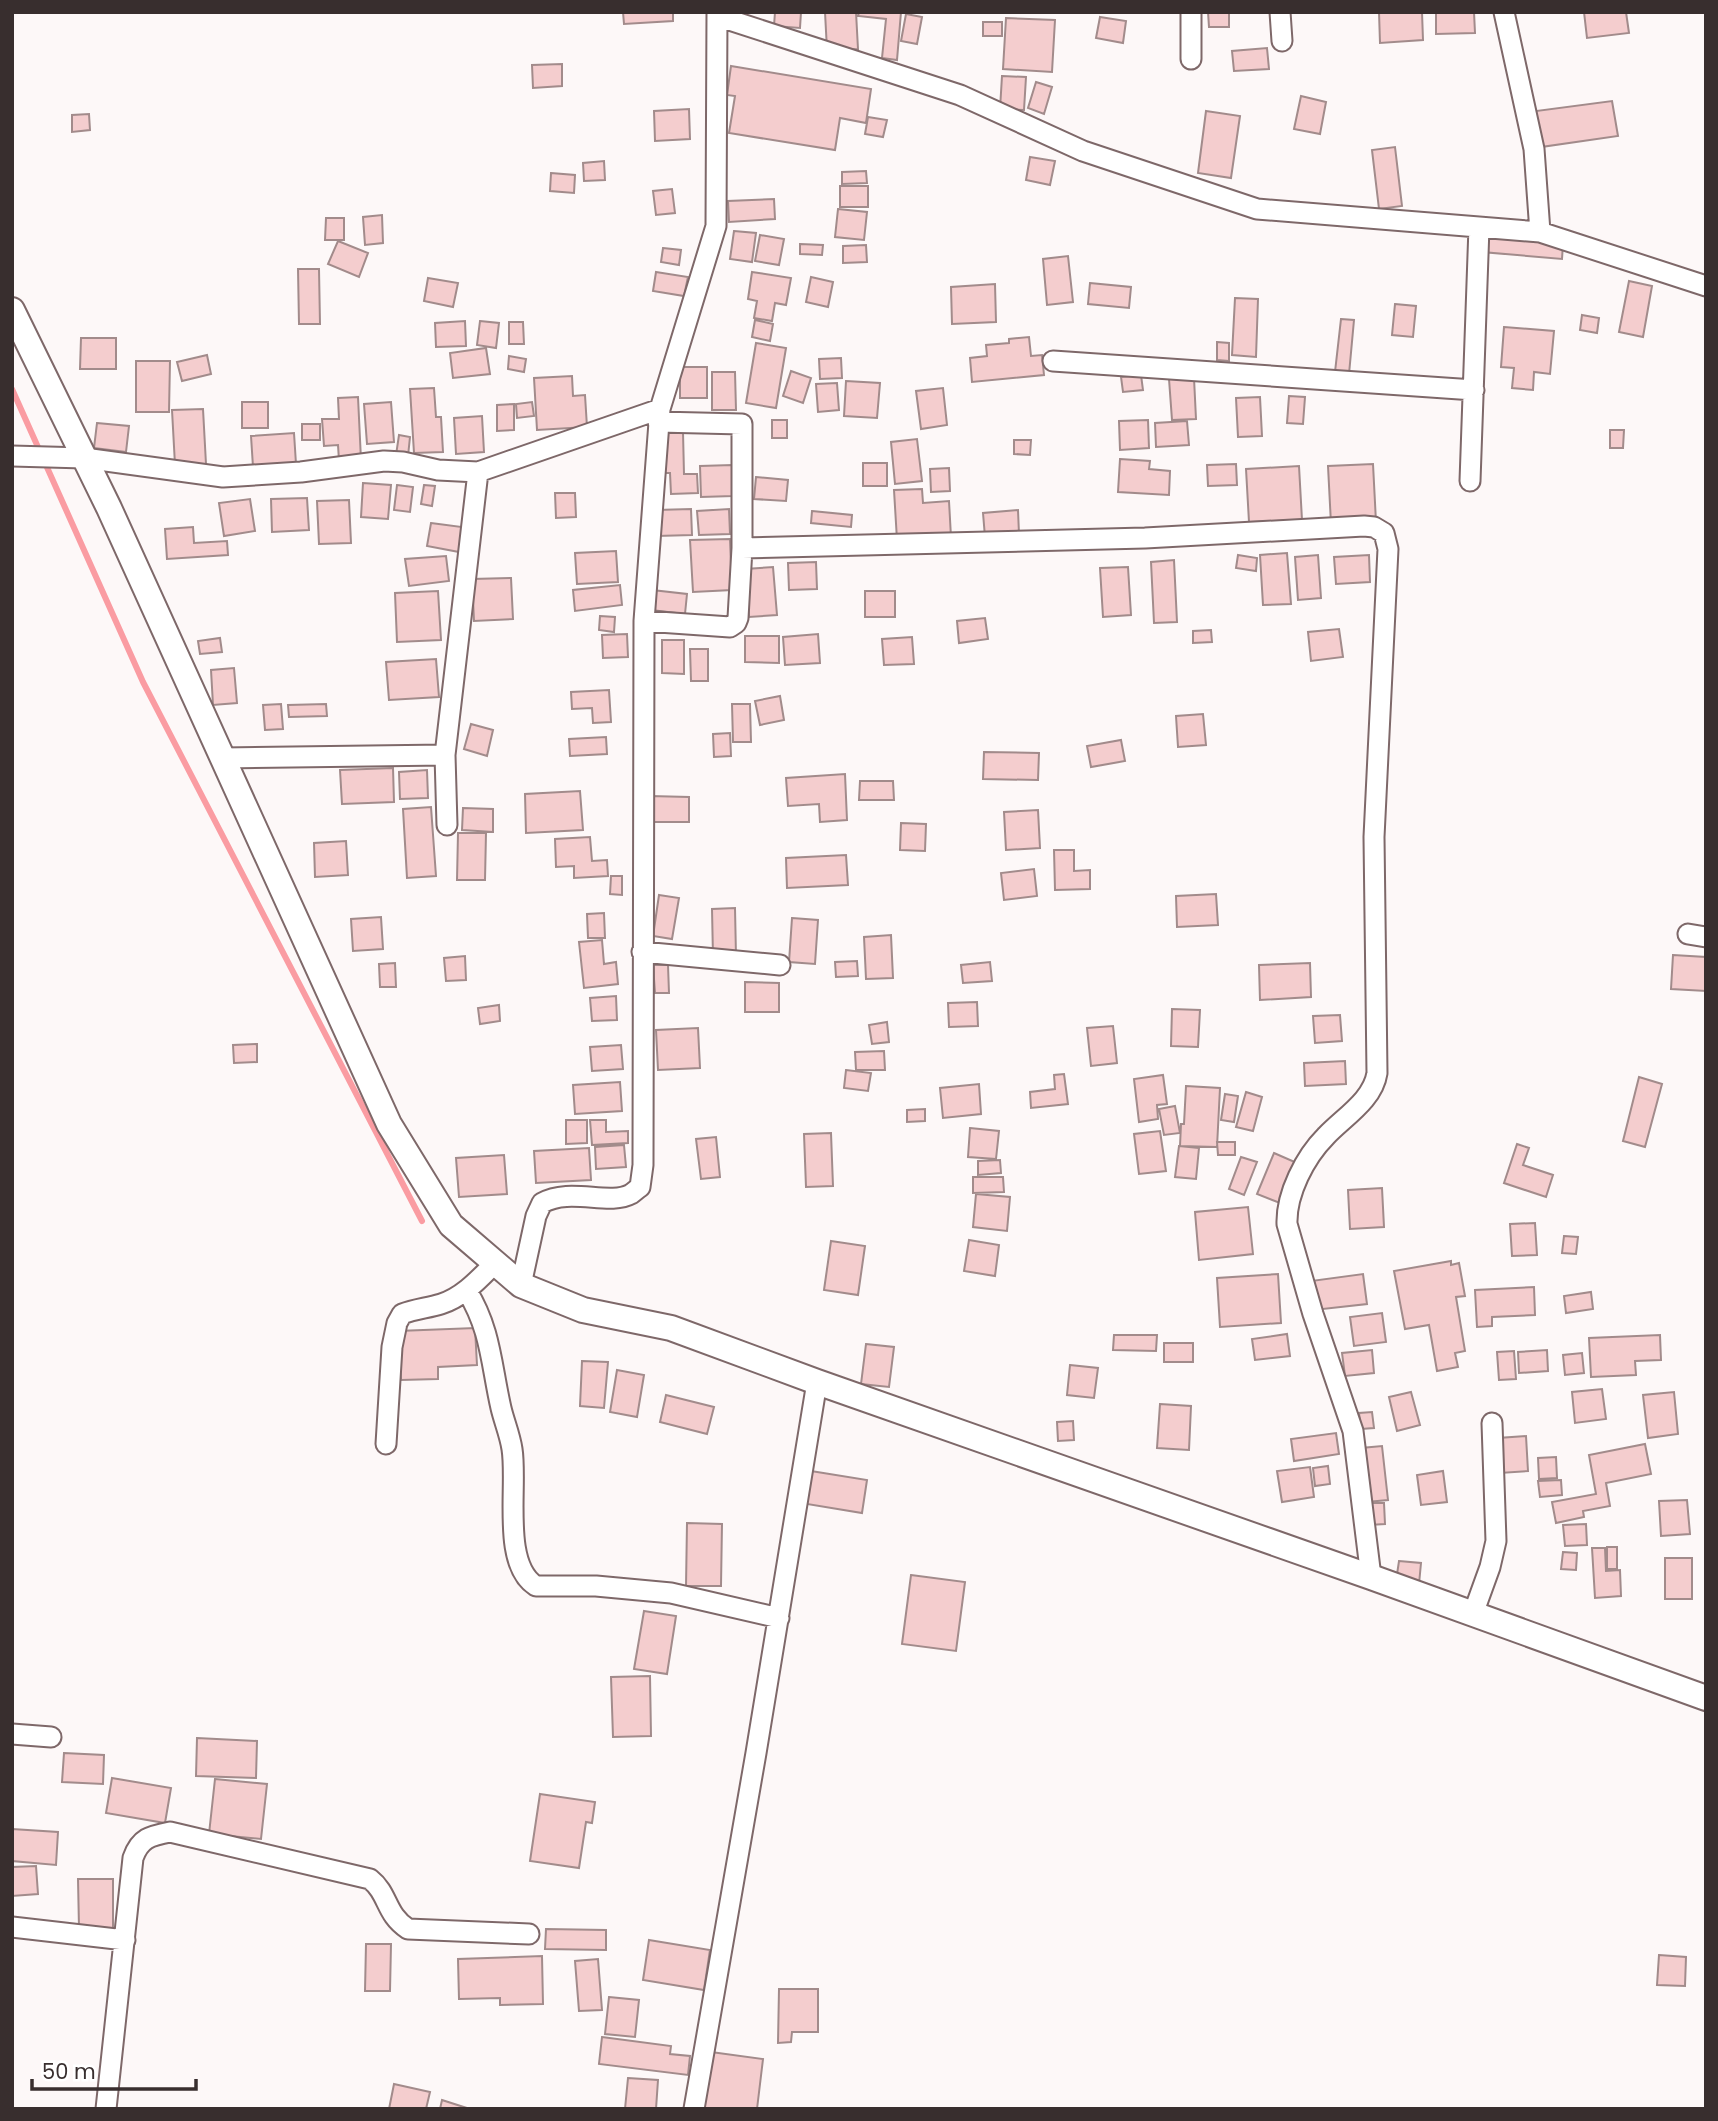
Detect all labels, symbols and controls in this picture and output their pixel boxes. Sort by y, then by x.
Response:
scale bar [32,2048,196,2092]
text: 50 m [42,2057,96,2086]

